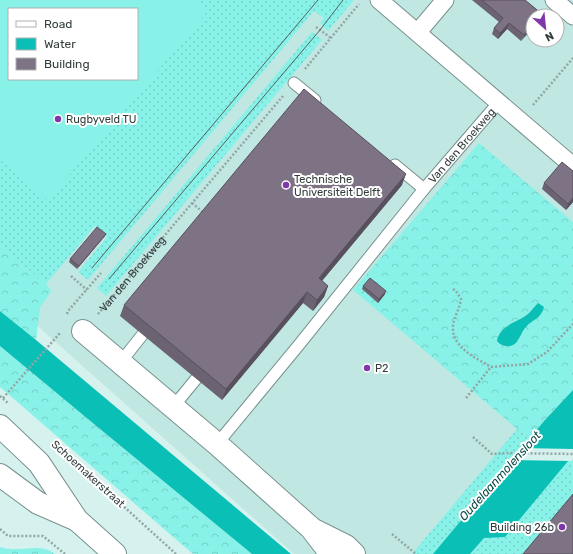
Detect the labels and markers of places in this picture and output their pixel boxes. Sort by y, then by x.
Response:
place label: Rugbyveld TU [66,113,137,126]
marker: Rugbyveld TU [53,114,63,124]
place label: Technische Universiteit Delft [294,173,381,199]
marker: Technische Universiteit Delft [281,180,291,190]
place label: P2 [375,362,389,375]
marker: P2 [362,363,372,373]
place label: Building 26b [490,521,554,534]
marker: Building 26b [557,522,567,532]

